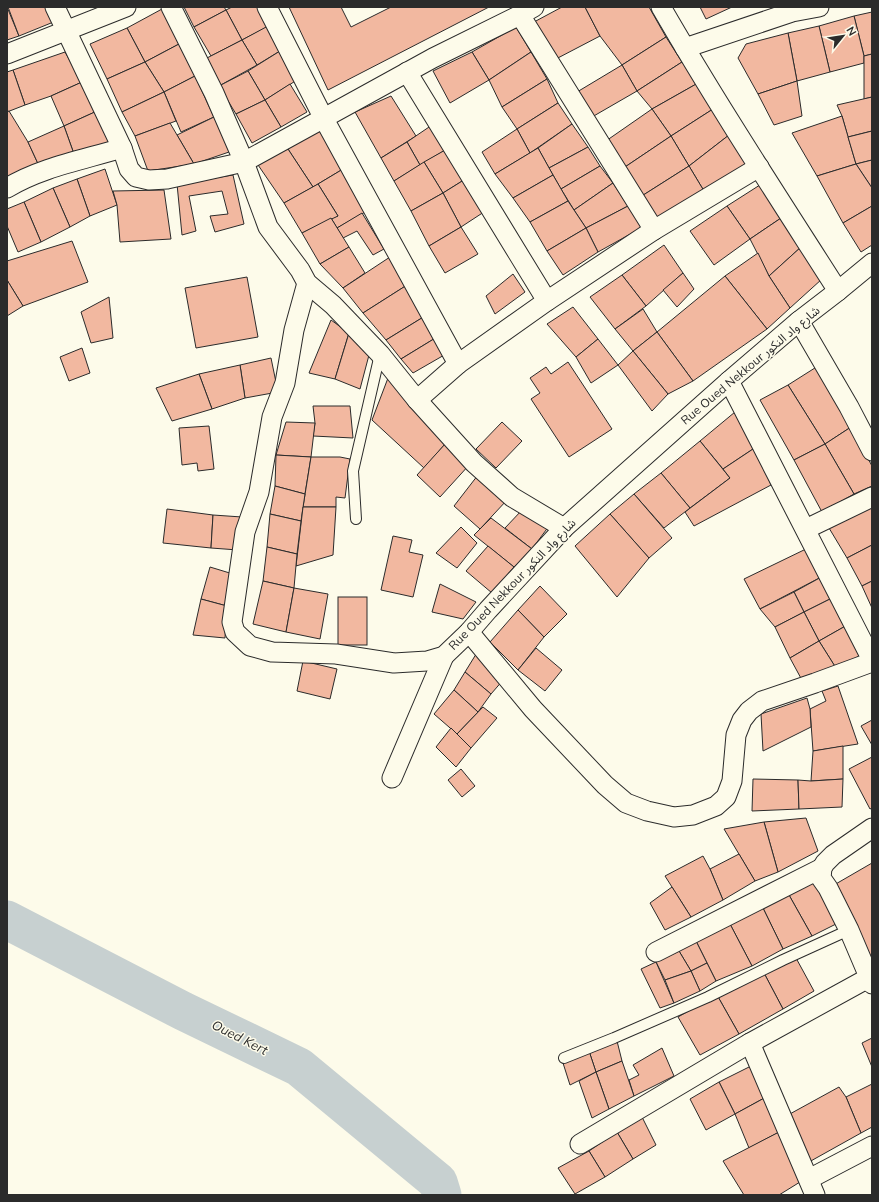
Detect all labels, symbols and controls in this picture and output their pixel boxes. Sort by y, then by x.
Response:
north arrow [823,16,863,56]
text: N [844,24,860,38]
street label: Rue Oued Nekkour شارع واد النکور [677,302,824,429]
street label: Rue Oued Nekkour شارع واد النکور [445,515,580,654]
water label: Oued Kert [209,1016,271,1058]

